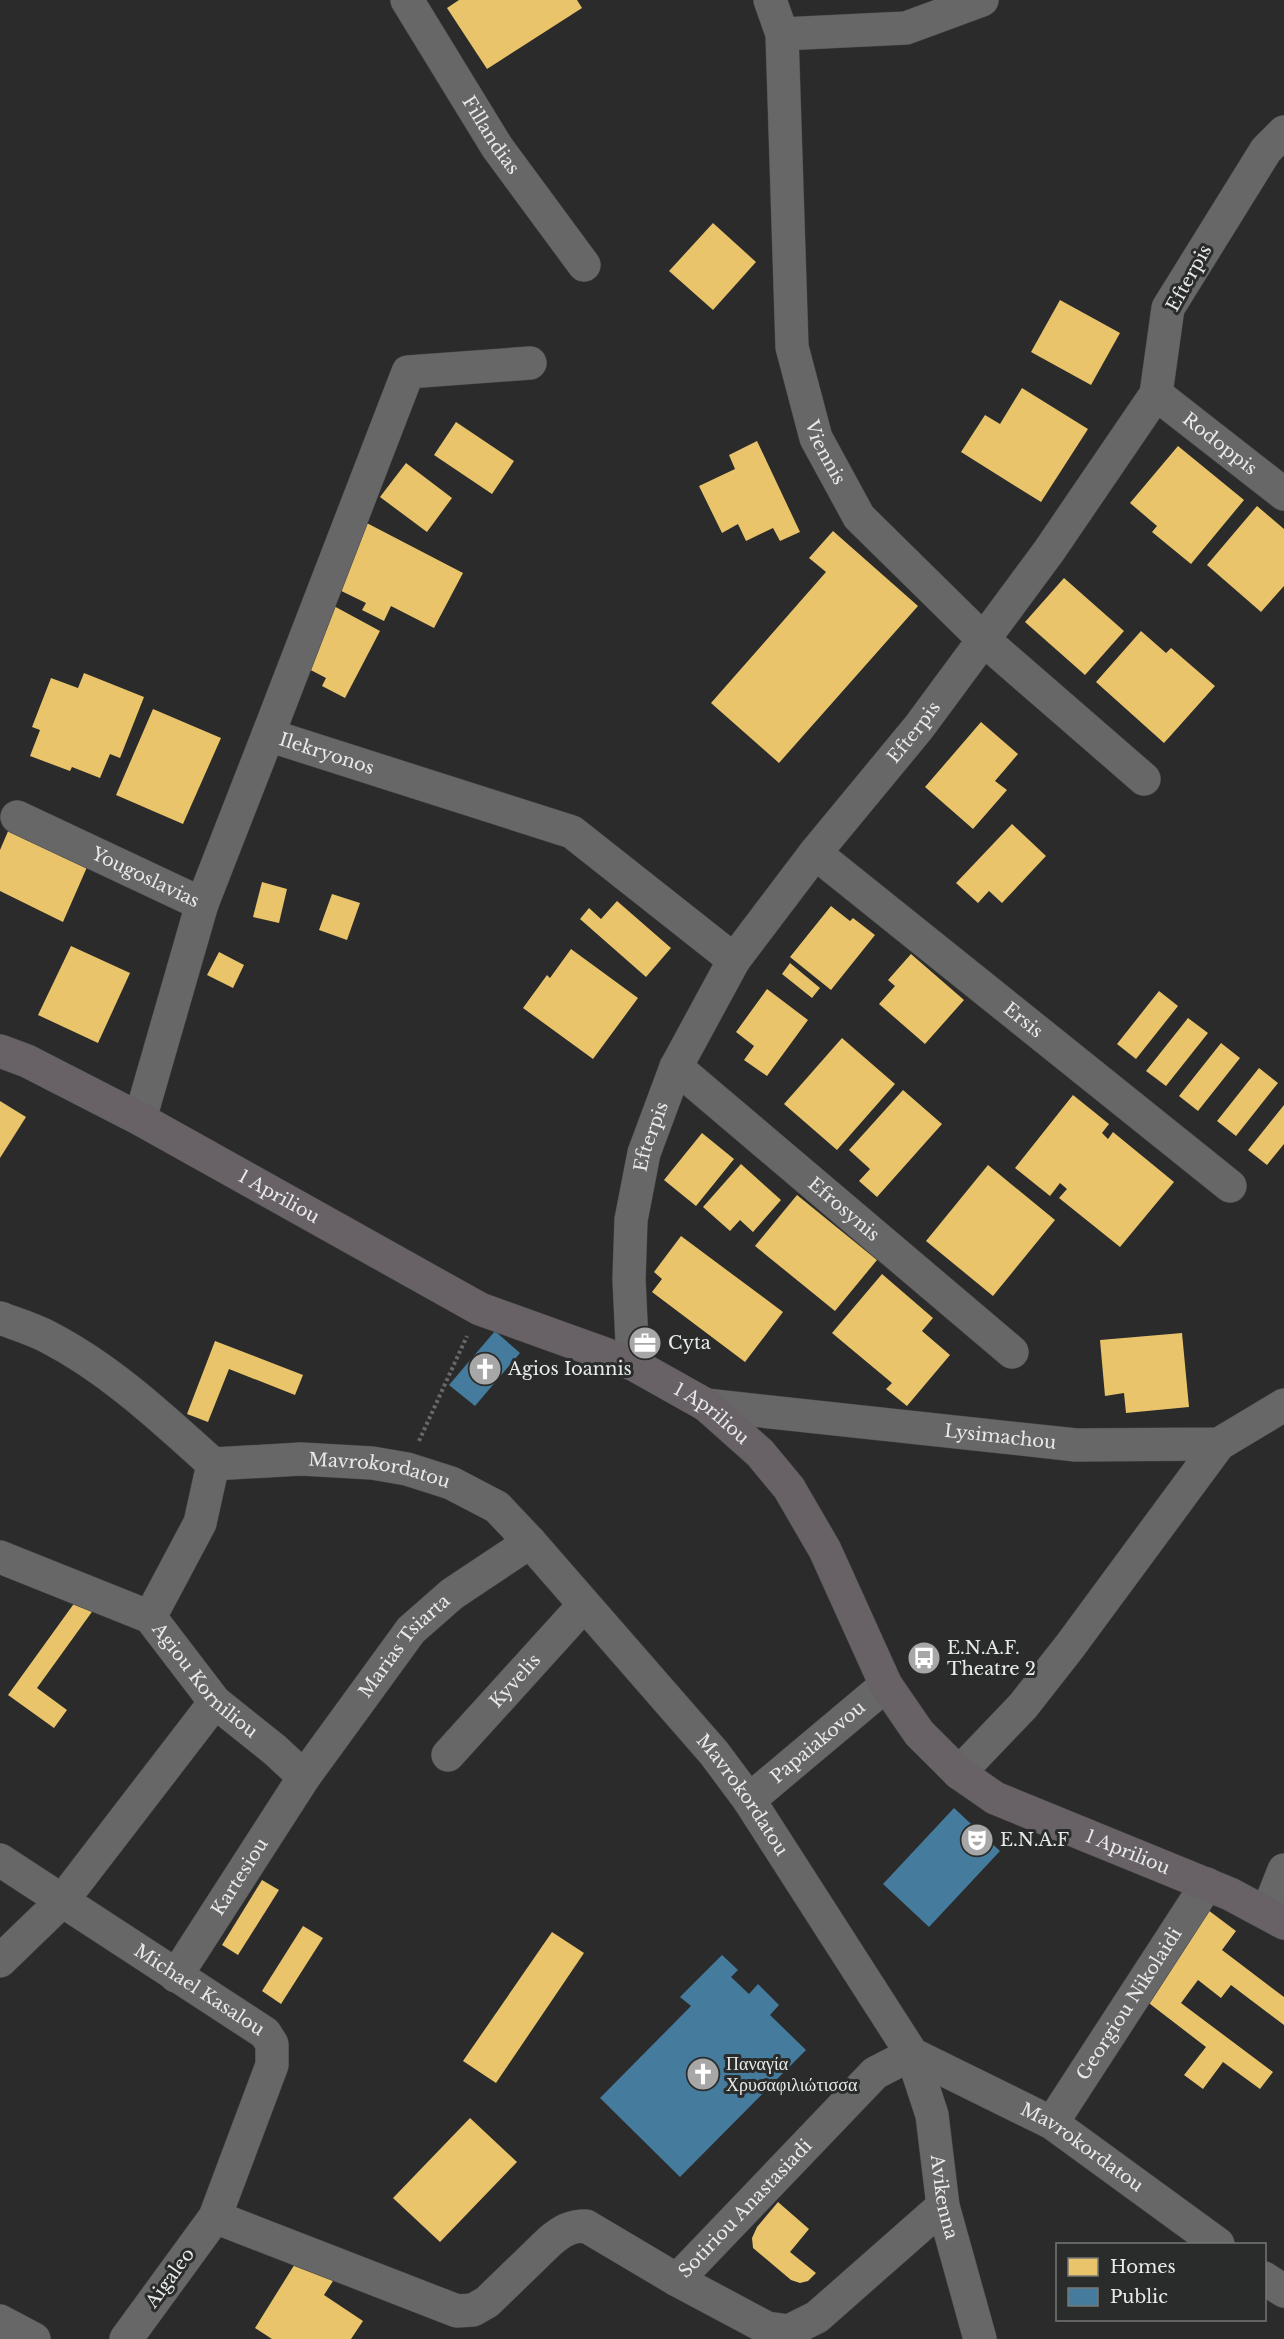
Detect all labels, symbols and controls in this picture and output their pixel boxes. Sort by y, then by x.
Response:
street label: Fillandias [457,92,524,179]
street label: Efterpis [1162,241,1216,315]
street label: Rodoppis [1178,408,1261,480]
street label: Viennis [800,417,850,488]
street label: Efterpis [883,697,945,768]
street label: Ilekryonos [276,728,377,779]
street label: Yougoslavias [87,842,203,912]
street label: Ersis [999,998,1047,1043]
street label: Efterpis [630,1099,673,1174]
street label: 1 Apriliou [235,1165,323,1228]
street label: Efrosynis [804,1173,884,1246]
office icon: Cyta [627,1325,663,1361]
place label: Cyta [668,1332,711,1354]
church icon: Agios Ioannis [467,1351,503,1387]
place label: Agios Ioannis [507,1358,632,1380]
street label: 1 Apriliou [670,1378,754,1449]
street label: Lysimachou [943,1420,1057,1454]
street label: Mavrokordatou [308,1448,453,1493]
street label: Marias Tsiarta [354,1590,455,1702]
street label: Agiou Korniliou [147,1618,262,1743]
place label: E.N.A.F. Theatre 2 [947,1637,1036,1680]
bus stop icon: E.N.A.F. Theatre 2 [906,1640,942,1676]
street label: Kyvelis [485,1649,545,1712]
street label: Papaiakovou [766,1696,870,1788]
street label: Mavrokordatou [692,1730,793,1860]
theatre icon: E.N.A.F [959,1822,995,1858]
street label: 1 Apriliou [1082,1825,1173,1879]
place label: E.N.A.F [1000,1829,1069,1851]
street label: Kartesiou [207,1834,273,1920]
street label: Georgiou Nikolaidi [1072,1924,1187,2084]
street label: Michael Kasalou [130,1940,269,2041]
place label: Παναγία Χρυσαφιλιώτισσα [726,2053,858,2096]
church icon: Παναγία Χρυσαφιλιώτισσα [685,2056,721,2092]
street label: Mavrokordatou [1017,2098,1147,2197]
street label: Sotiriou Anastasiadi [674,2135,817,2282]
street label: Avikenna [926,2152,963,2242]
legend [1056,2243,1266,2321]
street label: Aigaleo [140,2244,199,2313]
text: Homes [1110,2256,1176,2278]
text: Public [1110,2286,1168,2308]

